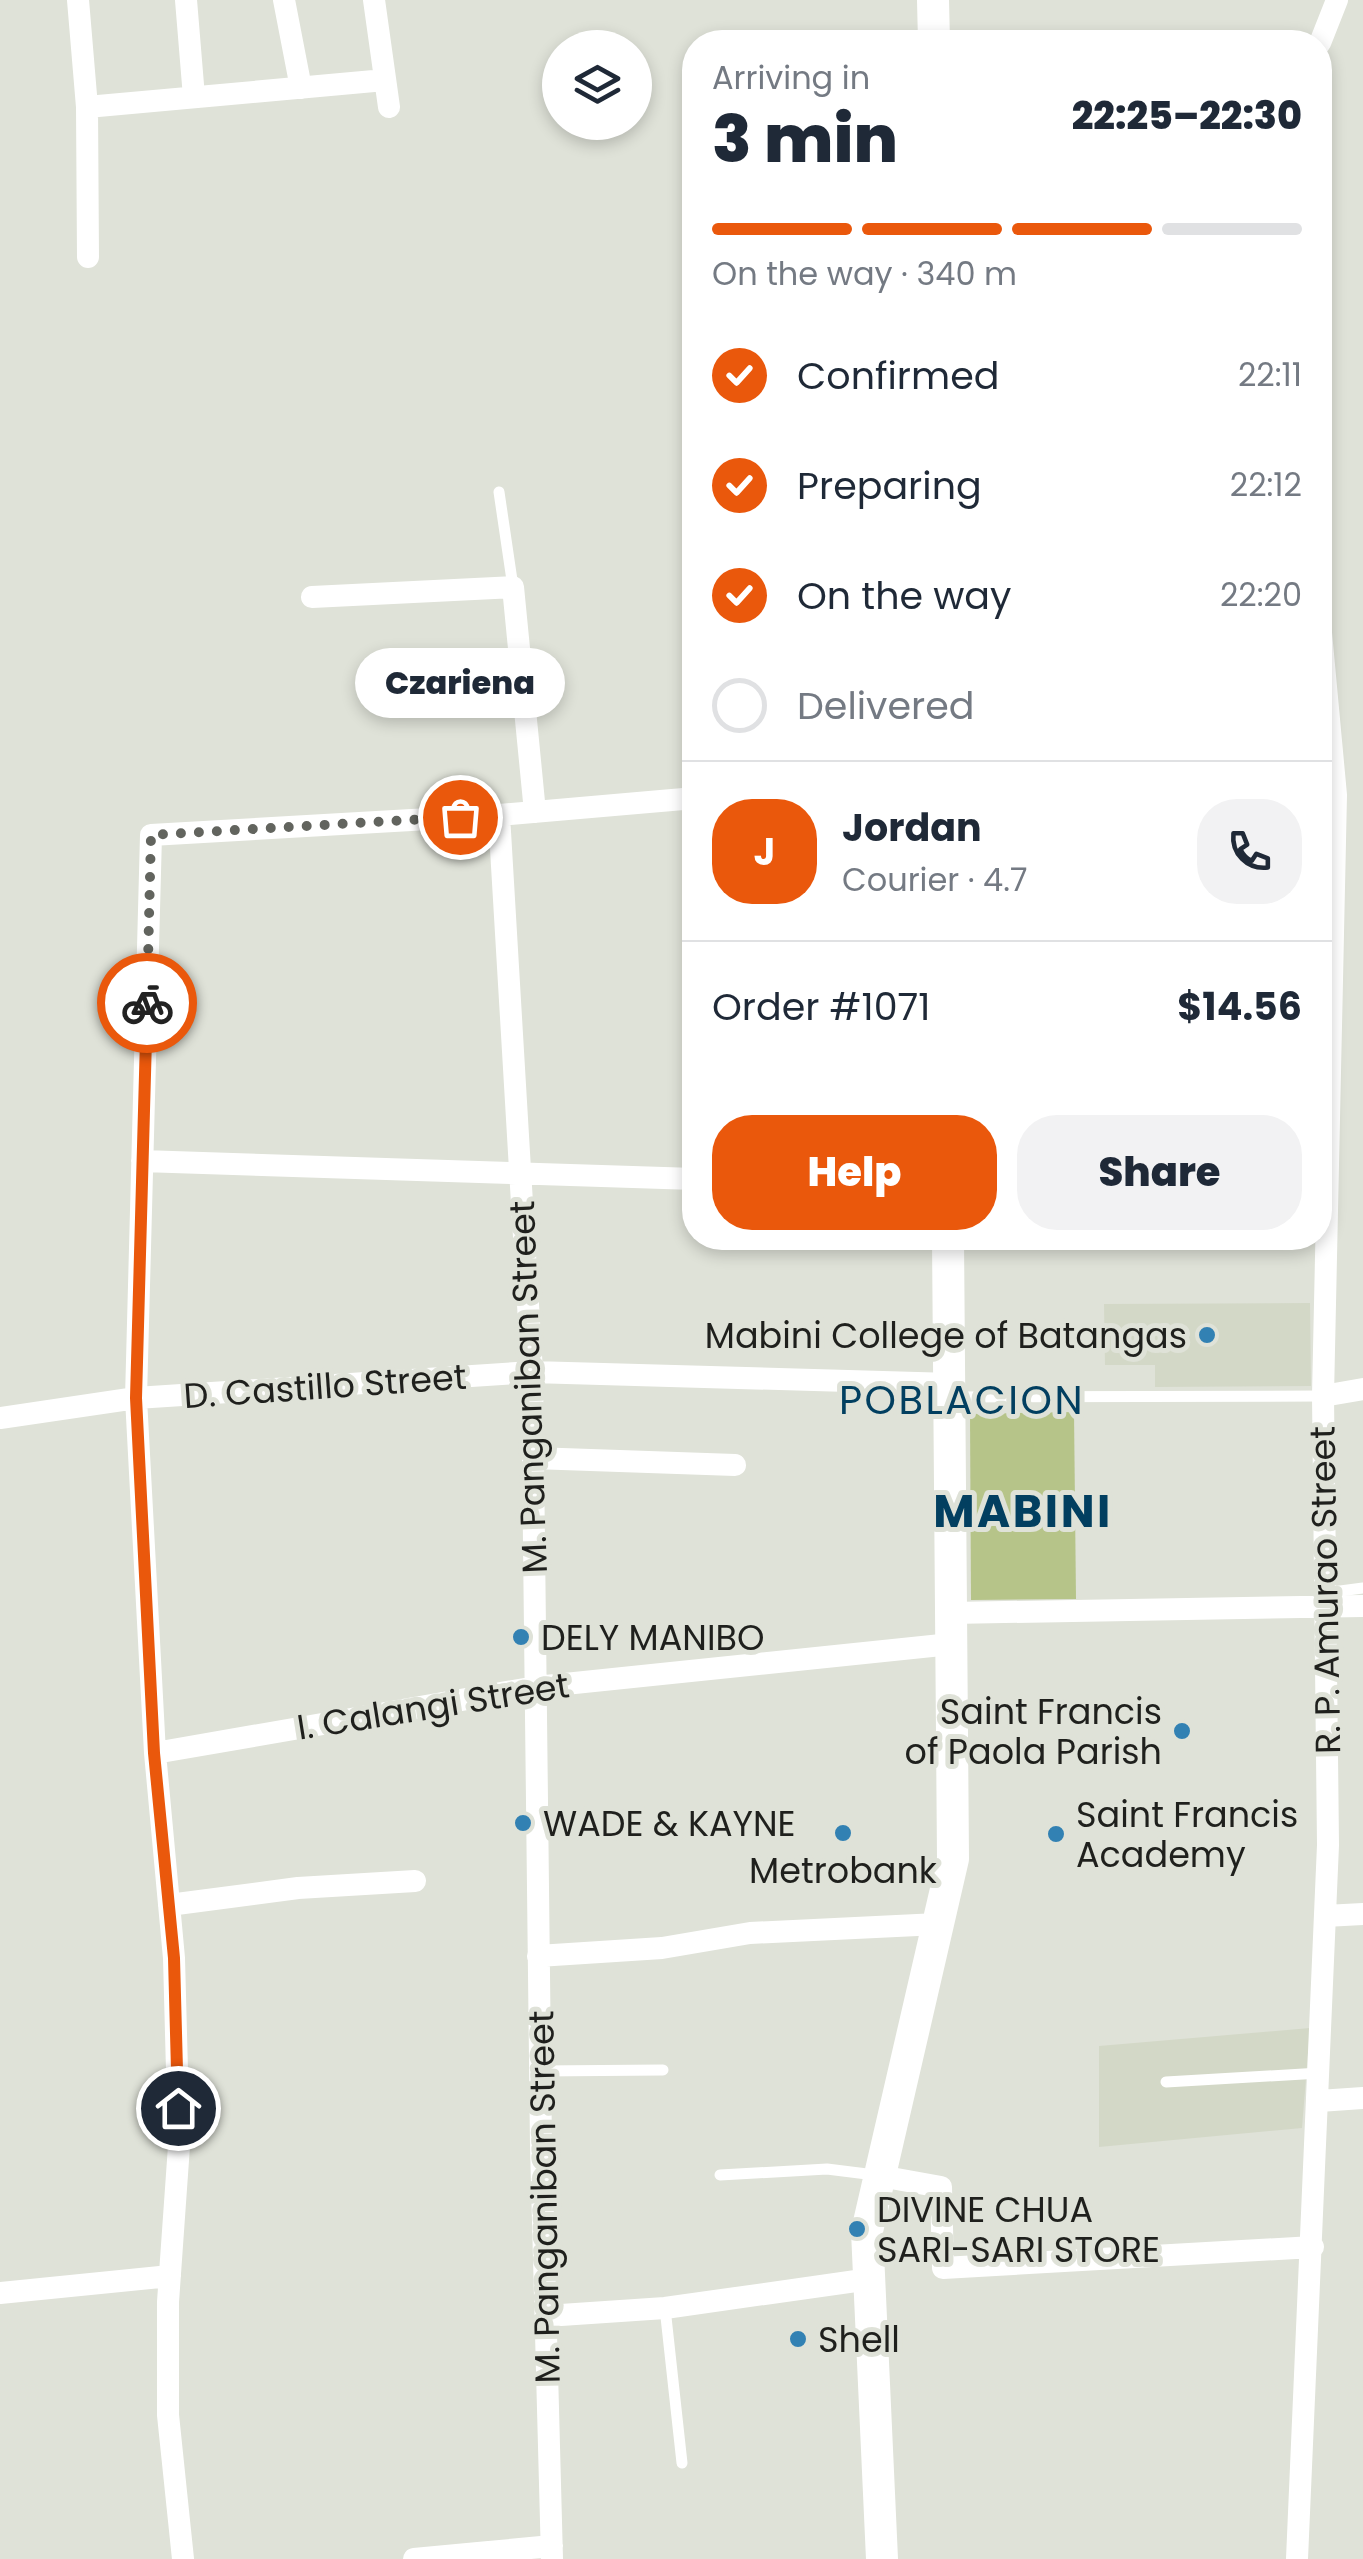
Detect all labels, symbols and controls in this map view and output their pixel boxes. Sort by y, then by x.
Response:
map controls [542,30,652,140]
button: layers [542,30,652,140]
text: Arriving in [712,55,870,100]
text: 22:25–22:30 [1072,89,1302,142]
text: 3 min [712,94,898,185]
text: On the way · 340 m [712,251,1017,296]
icon: check [712,348,767,403]
text: Confirmed [797,349,999,402]
text: 22:11 [1238,352,1302,397]
icon: check [712,458,767,513]
text: Preparing [797,459,982,512]
text: 22:12 [1230,462,1302,507]
icon: check [712,568,767,623]
text: On the way [797,569,1011,622]
text: 22:20 [1220,572,1302,617]
callout: Czariena [355,647,565,717]
text: Czariena [385,660,535,705]
text: Delivered [797,679,974,732]
pin [418,775,503,860]
icon: bag [433,790,488,845]
button: phone [1197,799,1302,904]
text: Jordan [842,801,982,854]
text: J [754,825,775,878]
text: Courier · 4.7 [842,857,1027,902]
courier [97,953,197,1053]
icon: bike [120,976,175,1031]
text: Order #1071 [712,980,930,1033]
text: $14.56 [1177,980,1302,1033]
button: Help [712,1115,997,1230]
button: Share [1017,1115,1302,1230]
street label: M. Panganiban Street [497,1200,559,1574]
place label: Mabini College of Batangas [705,1311,1187,1360]
marker: Mabini College of Batangas [1196,1324,1218,1346]
street label: D. Castillo Street [182,1352,468,1420]
district label: POBLACION [839,1372,1085,1428]
street label: R. P. Amurao Street [1298,1426,1352,1754]
district label: MABINI [933,1480,1113,1543]
place label: DELY MANIBO [541,1613,765,1662]
marker: DELY MANIBO [510,1626,532,1648]
street label: I. Calangi Street [293,1660,573,1752]
place label: Saint Francis of Paola Parish [905,1687,1162,1776]
marker: Saint Francis of Paola Parish [1171,1720,1193,1742]
place label: Saint Francis Academy [1076,1790,1298,1879]
place label: WADE & KAYNE [543,1799,796,1848]
marker: WADE & KAYNE [512,1812,534,1834]
marker: Metrobank [832,1822,854,1844]
marker: Saint Francis Academy [1045,1823,1067,1845]
place label: Metrobank [749,1846,937,1895]
street label: M. Panganiban Street [516,2010,572,2384]
pin [136,2066,221,2151]
icon: home [151,2081,206,2136]
place label: DIVINE CHUA SARI-SARI STORE [877,2185,1160,2274]
marker: DIVINE CHUA SARI-SARI STORE [846,2218,868,2240]
place label: Shell [818,2315,900,2364]
marker: Shell [787,2328,809,2350]

